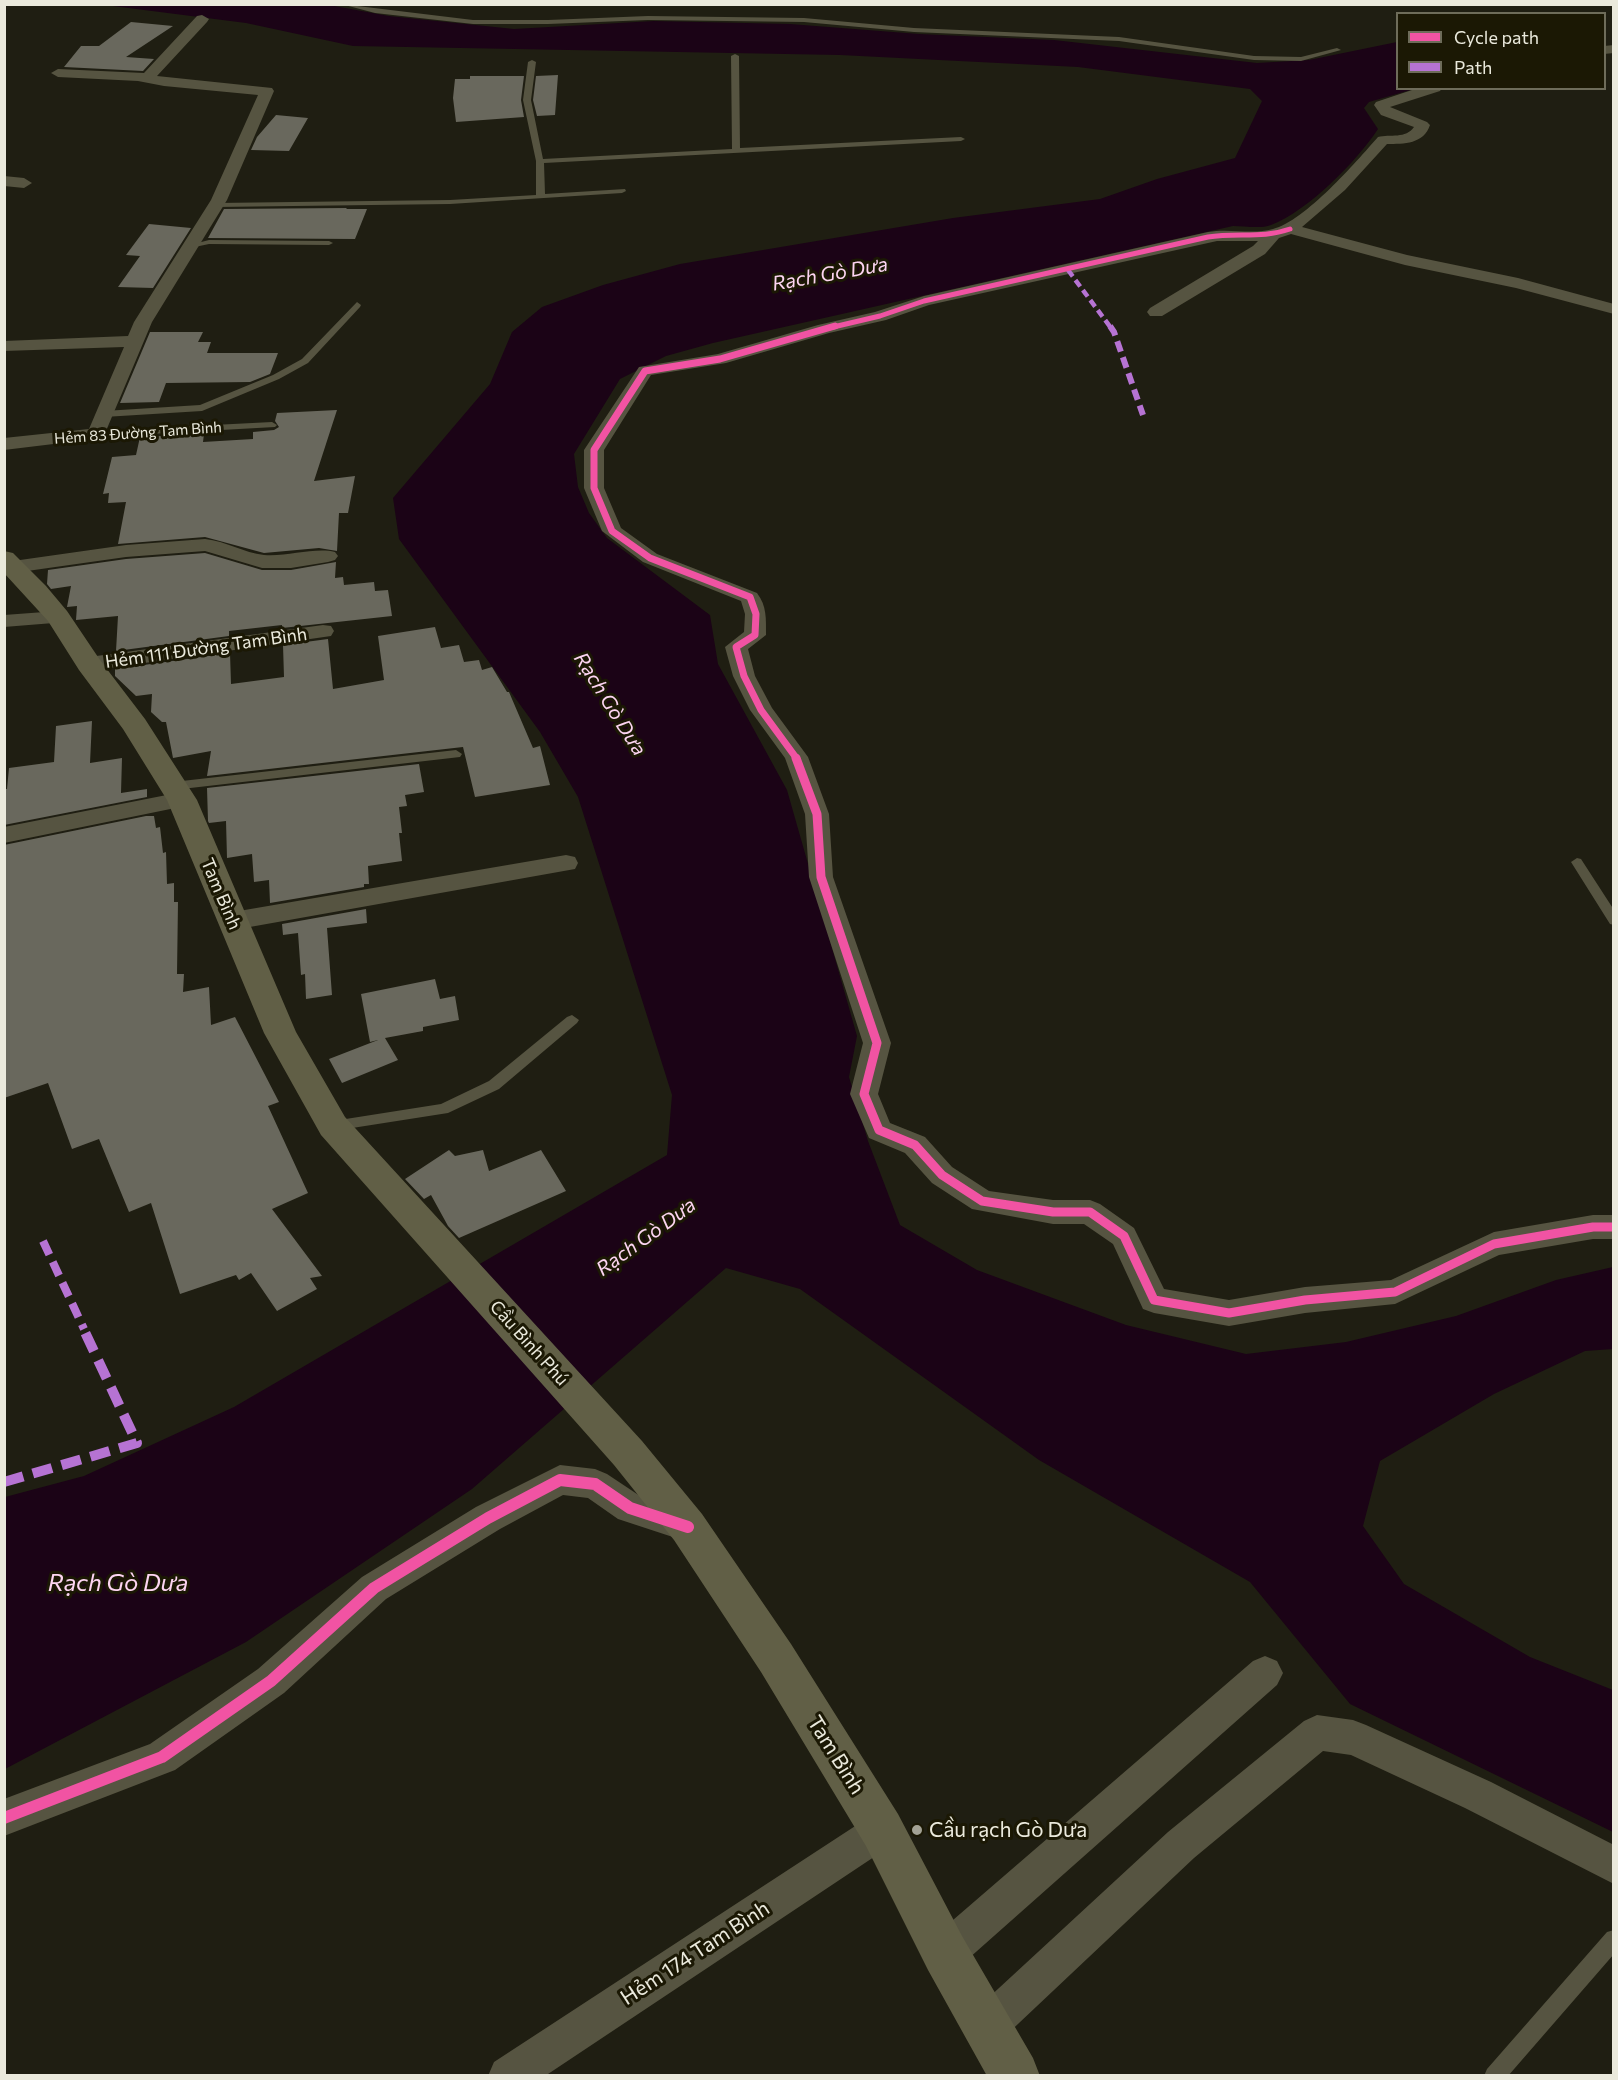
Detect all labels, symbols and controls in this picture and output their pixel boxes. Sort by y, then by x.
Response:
legend [1396,12,1606,90]
text: Cycle path [1454,26,1539,48]
text: Path [1454,56,1492,78]
water label: Rạch Gò Dưa [770,252,890,296]
street label: Hẻm 83 Đường Tam Bình [54,418,222,448]
street label: Hẻm 111 Đường Tam Bình [104,623,308,673]
water label: Rạch Gò Dưa [569,648,651,760]
street label: Tam Bình [196,855,246,933]
water label: Rạch Gò Dưa [592,1193,700,1281]
street label: Cầu Bình Phú [485,1296,573,1390]
water label: Rạch Gò Dưa [48,1569,188,1597]
street label: Tam Bình [802,1711,870,1799]
place label: Cầu rạch Gò Dưa [929,1817,1087,1843]
marker: Cầu rạch Gò Dưa [910,1823,924,1837]
street label: Hẻm 174 Tam Bình [616,1895,774,2011]

